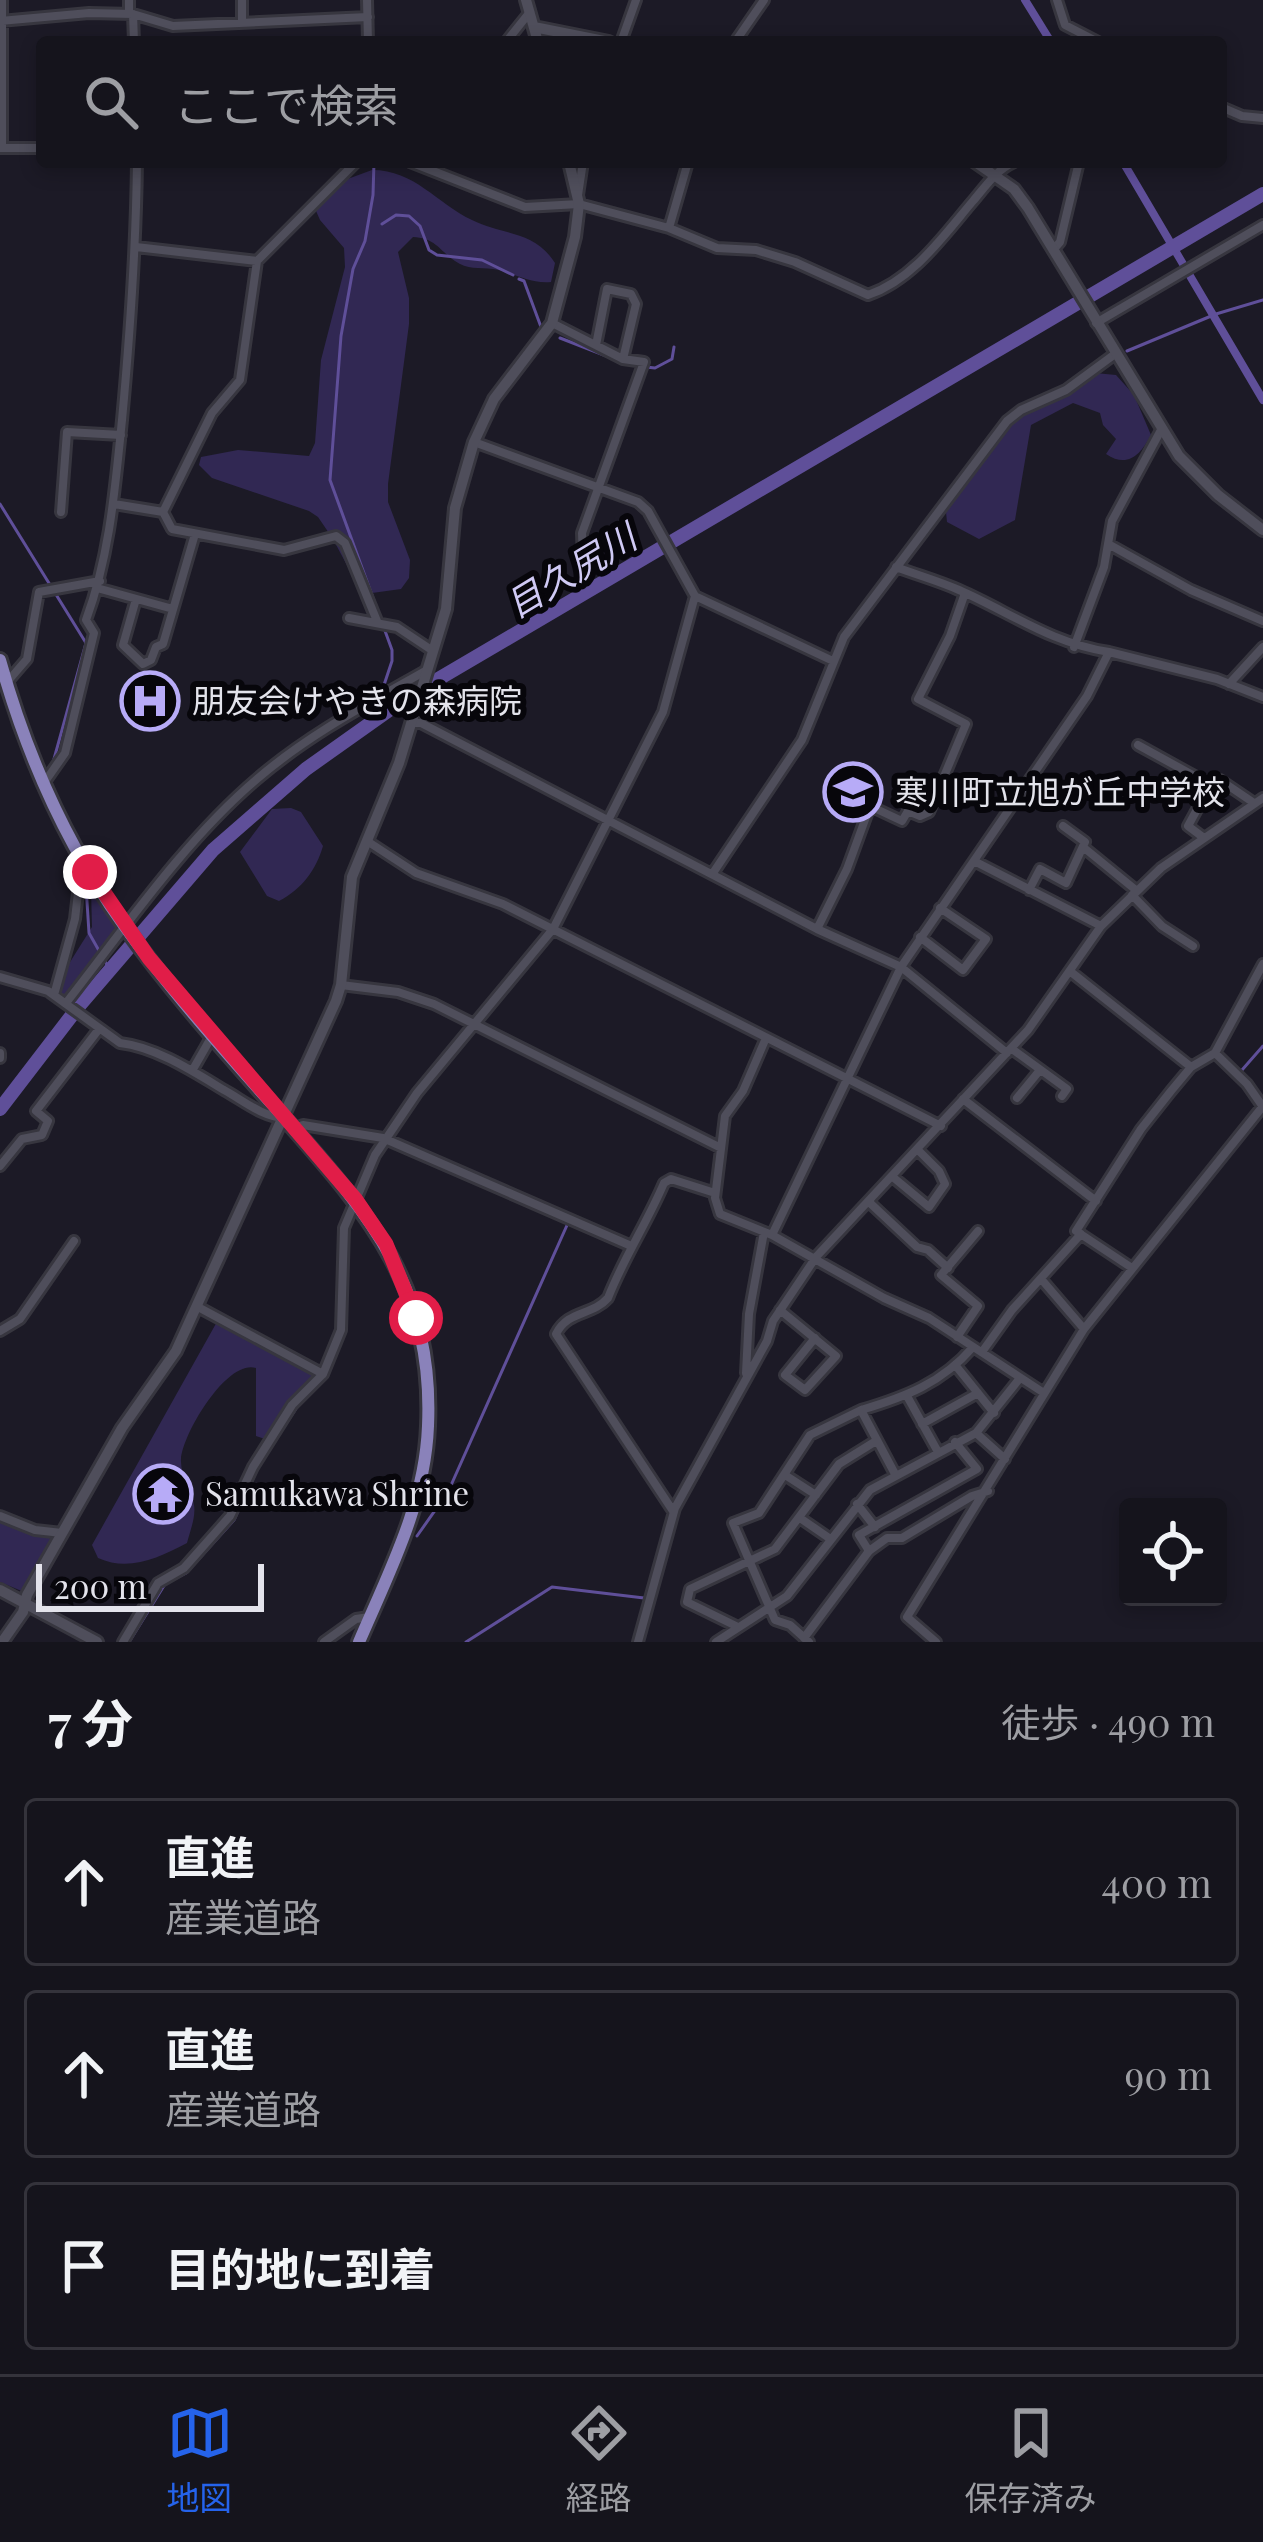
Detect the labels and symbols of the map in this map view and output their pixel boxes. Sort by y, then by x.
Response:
water label: 目久尻川 [496,510,647,627]
hospital icon: 朋友会けやきの森病院 [119,670,181,732]
place label: 朋友会けやきの森病院 [192,677,522,721]
school or university icon: 寒川町立旭が丘中学校 [822,761,884,823]
place label: 寒川町立旭が丘中学校 [895,768,1225,812]
route end [63,845,117,899]
route start [389,1291,443,1345]
temple icon: Samukawa Shrine [132,1463,194,1525]
place label: Samukawa Shrine [205,1470,469,1514]
scale bar [36,1558,264,1611]

